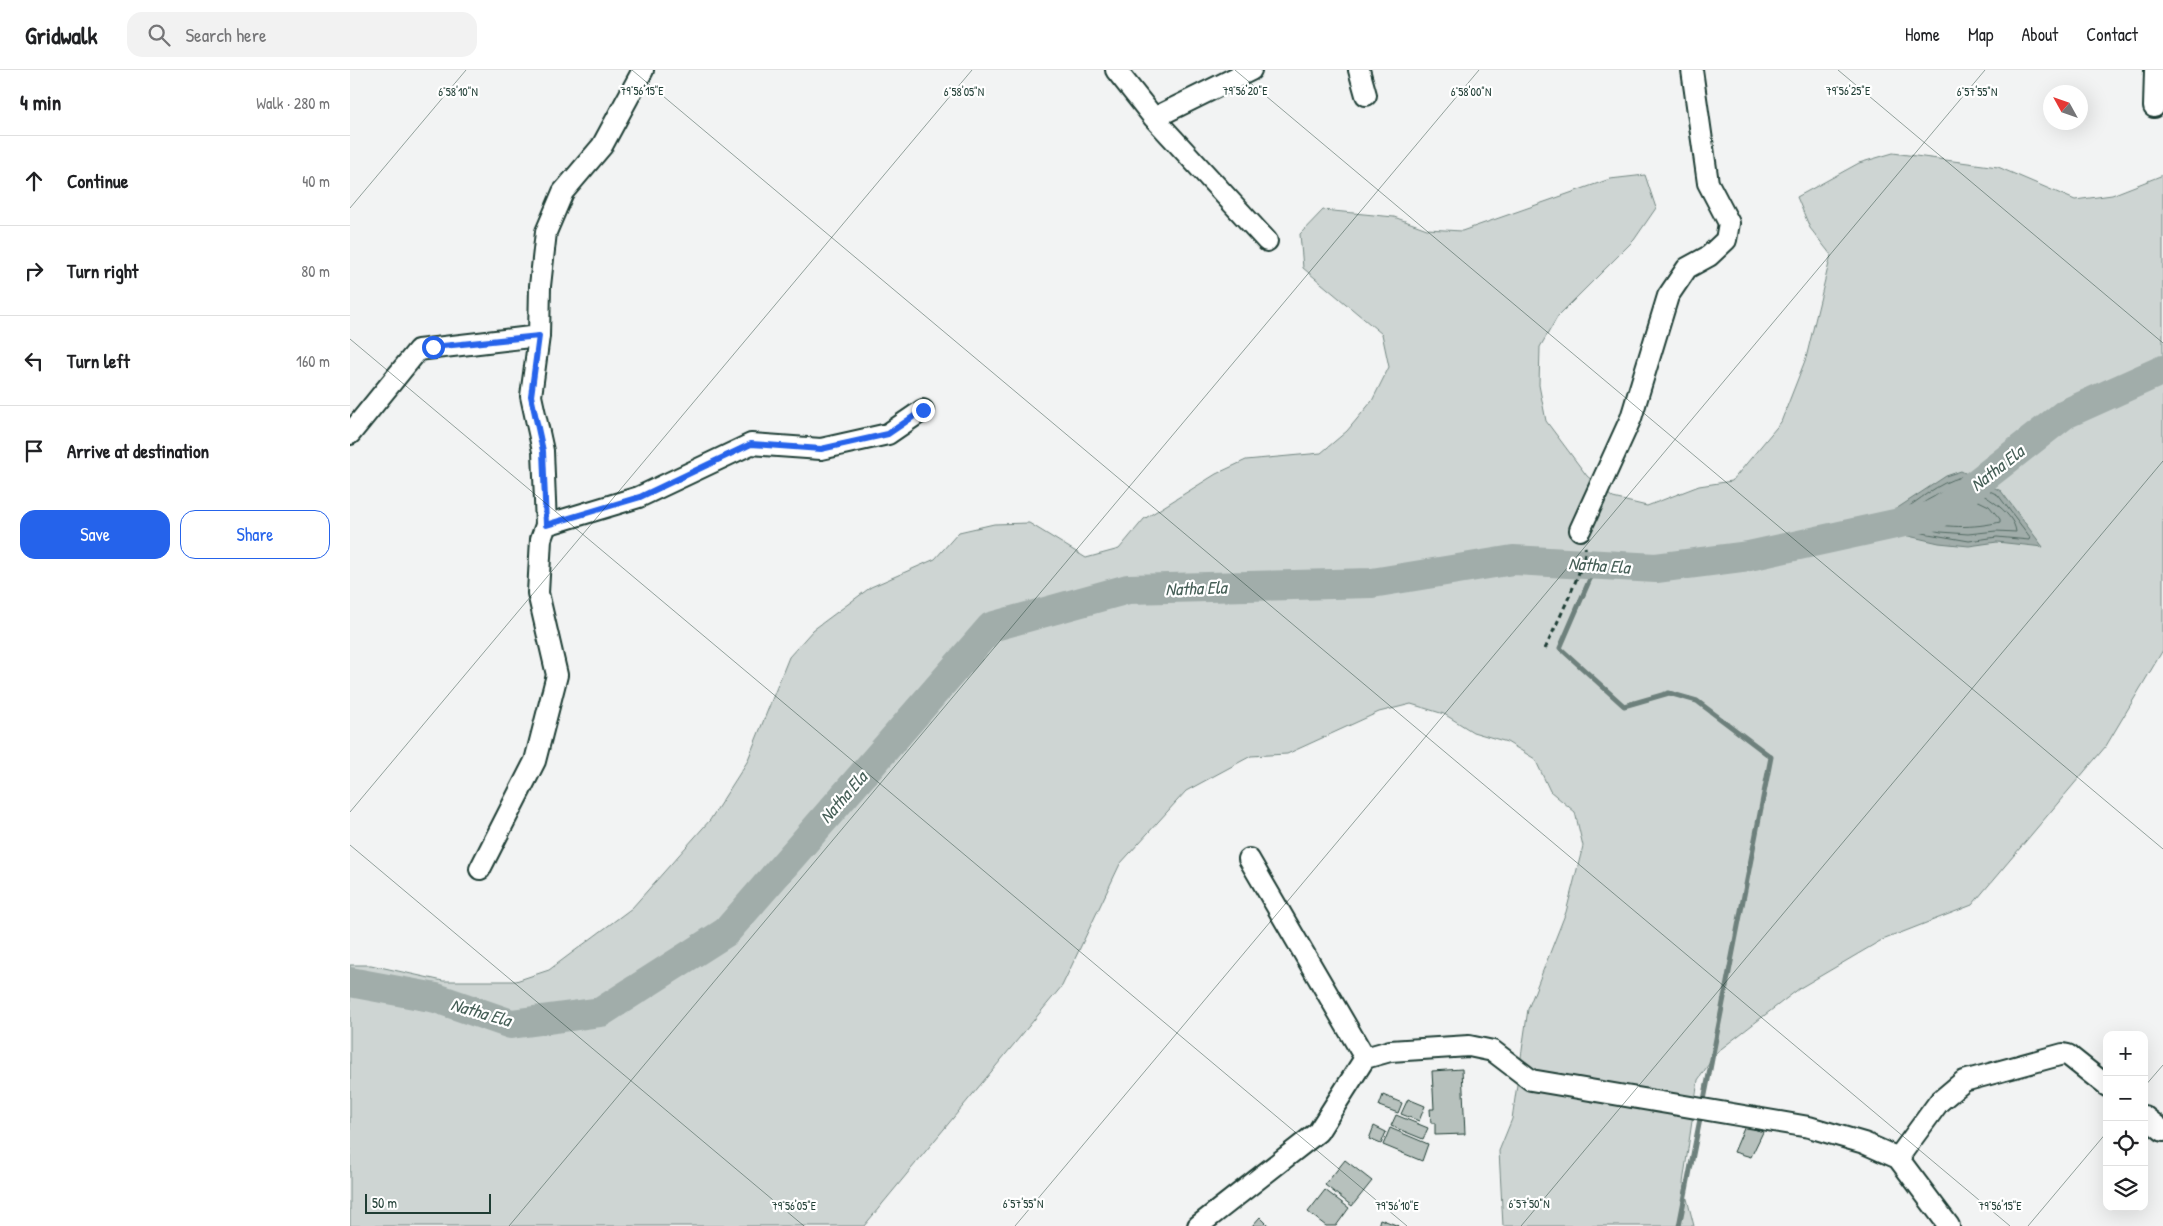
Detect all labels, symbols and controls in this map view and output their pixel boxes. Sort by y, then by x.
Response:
search box [127,12,477,57]
text: Gridwalk [25,19,97,51]
icon: search [145,21,173,49]
text: Search here [185,22,267,48]
text: Home [1905,22,1940,47]
text: Map [1968,22,1993,47]
text: About [2021,22,2058,47]
text: Contact [2086,22,2138,47]
text: 79°56'15"E [620,82,664,99]
text: 79°56'20"E [1223,82,1268,99]
text: 79°56'25"E [1826,82,1871,99]
text: 6°58'10"N [438,83,478,100]
text: 6°58'05"N [944,83,984,100]
text: 6°58'00"N [1451,83,1491,100]
text: 6°57'55"N [1957,83,1997,100]
north arrow [2043,85,2088,130]
text: 4 min [20,88,61,117]
text: Walk · 280 m [256,92,330,114]
icon: ahead [20,167,48,195]
text: Continue [67,168,128,194]
text: 40 m [302,170,330,192]
icon: right [20,257,48,285]
text: Turn right [67,258,138,284]
text: 80 m [301,260,330,282]
route start [422,336,445,359]
icon: left [20,347,48,375]
text: Turn left [67,348,130,374]
text: 160 m [296,350,330,372]
route end [912,399,935,422]
icon: arrive [20,437,48,465]
text: Arrive at destination [67,438,209,464]
water label: Natha Ela [1965,438,2030,497]
button: Save [20,510,170,559]
button: Share [180,510,330,559]
water label: Natha Ela [1568,550,1632,580]
water label: Natha Ela [1165,574,1229,602]
water label: Natha Ela [813,764,874,828]
water label: Natha Ela [448,992,516,1033]
map controls [2103,1031,2148,1211]
button: + [2103,1031,2148,1076]
button: − [2103,1076,2148,1121]
button: locate [2103,1121,2148,1166]
button: layers [2103,1166,2148,1211]
scale bar [365,1191,491,1214]
text: 50 m [372,1193,397,1212]
text: 6°57'55"N [1003,1195,1043,1212]
text: 6°57'50"N [1508,1195,1550,1212]
text: 79°56'05"E [772,1197,817,1214]
text: 79°56'10"E [1375,1197,1420,1214]
text: 79°56'15"E [1978,1197,2022,1214]

